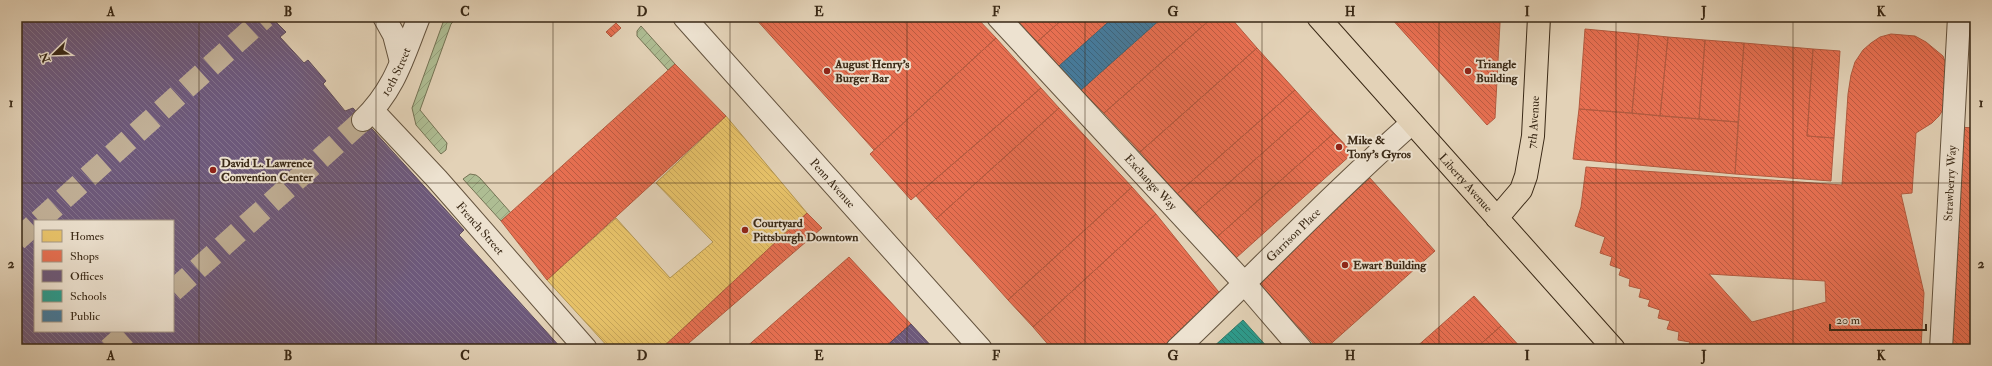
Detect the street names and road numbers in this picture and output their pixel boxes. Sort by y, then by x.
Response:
street label: 10th Street [378,46,414,99]
street label: 7th Avenue [1524,96,1543,150]
street label: Strawberry Way [1941,144,1960,222]
street label: Exchange Way [1121,151,1180,214]
street label: Liberty Avenue [1435,151,1495,216]
street label: Penn Avenue [806,156,858,211]
street label: French Street [453,199,507,258]
street label: Garrison Place [1263,205,1324,265]

